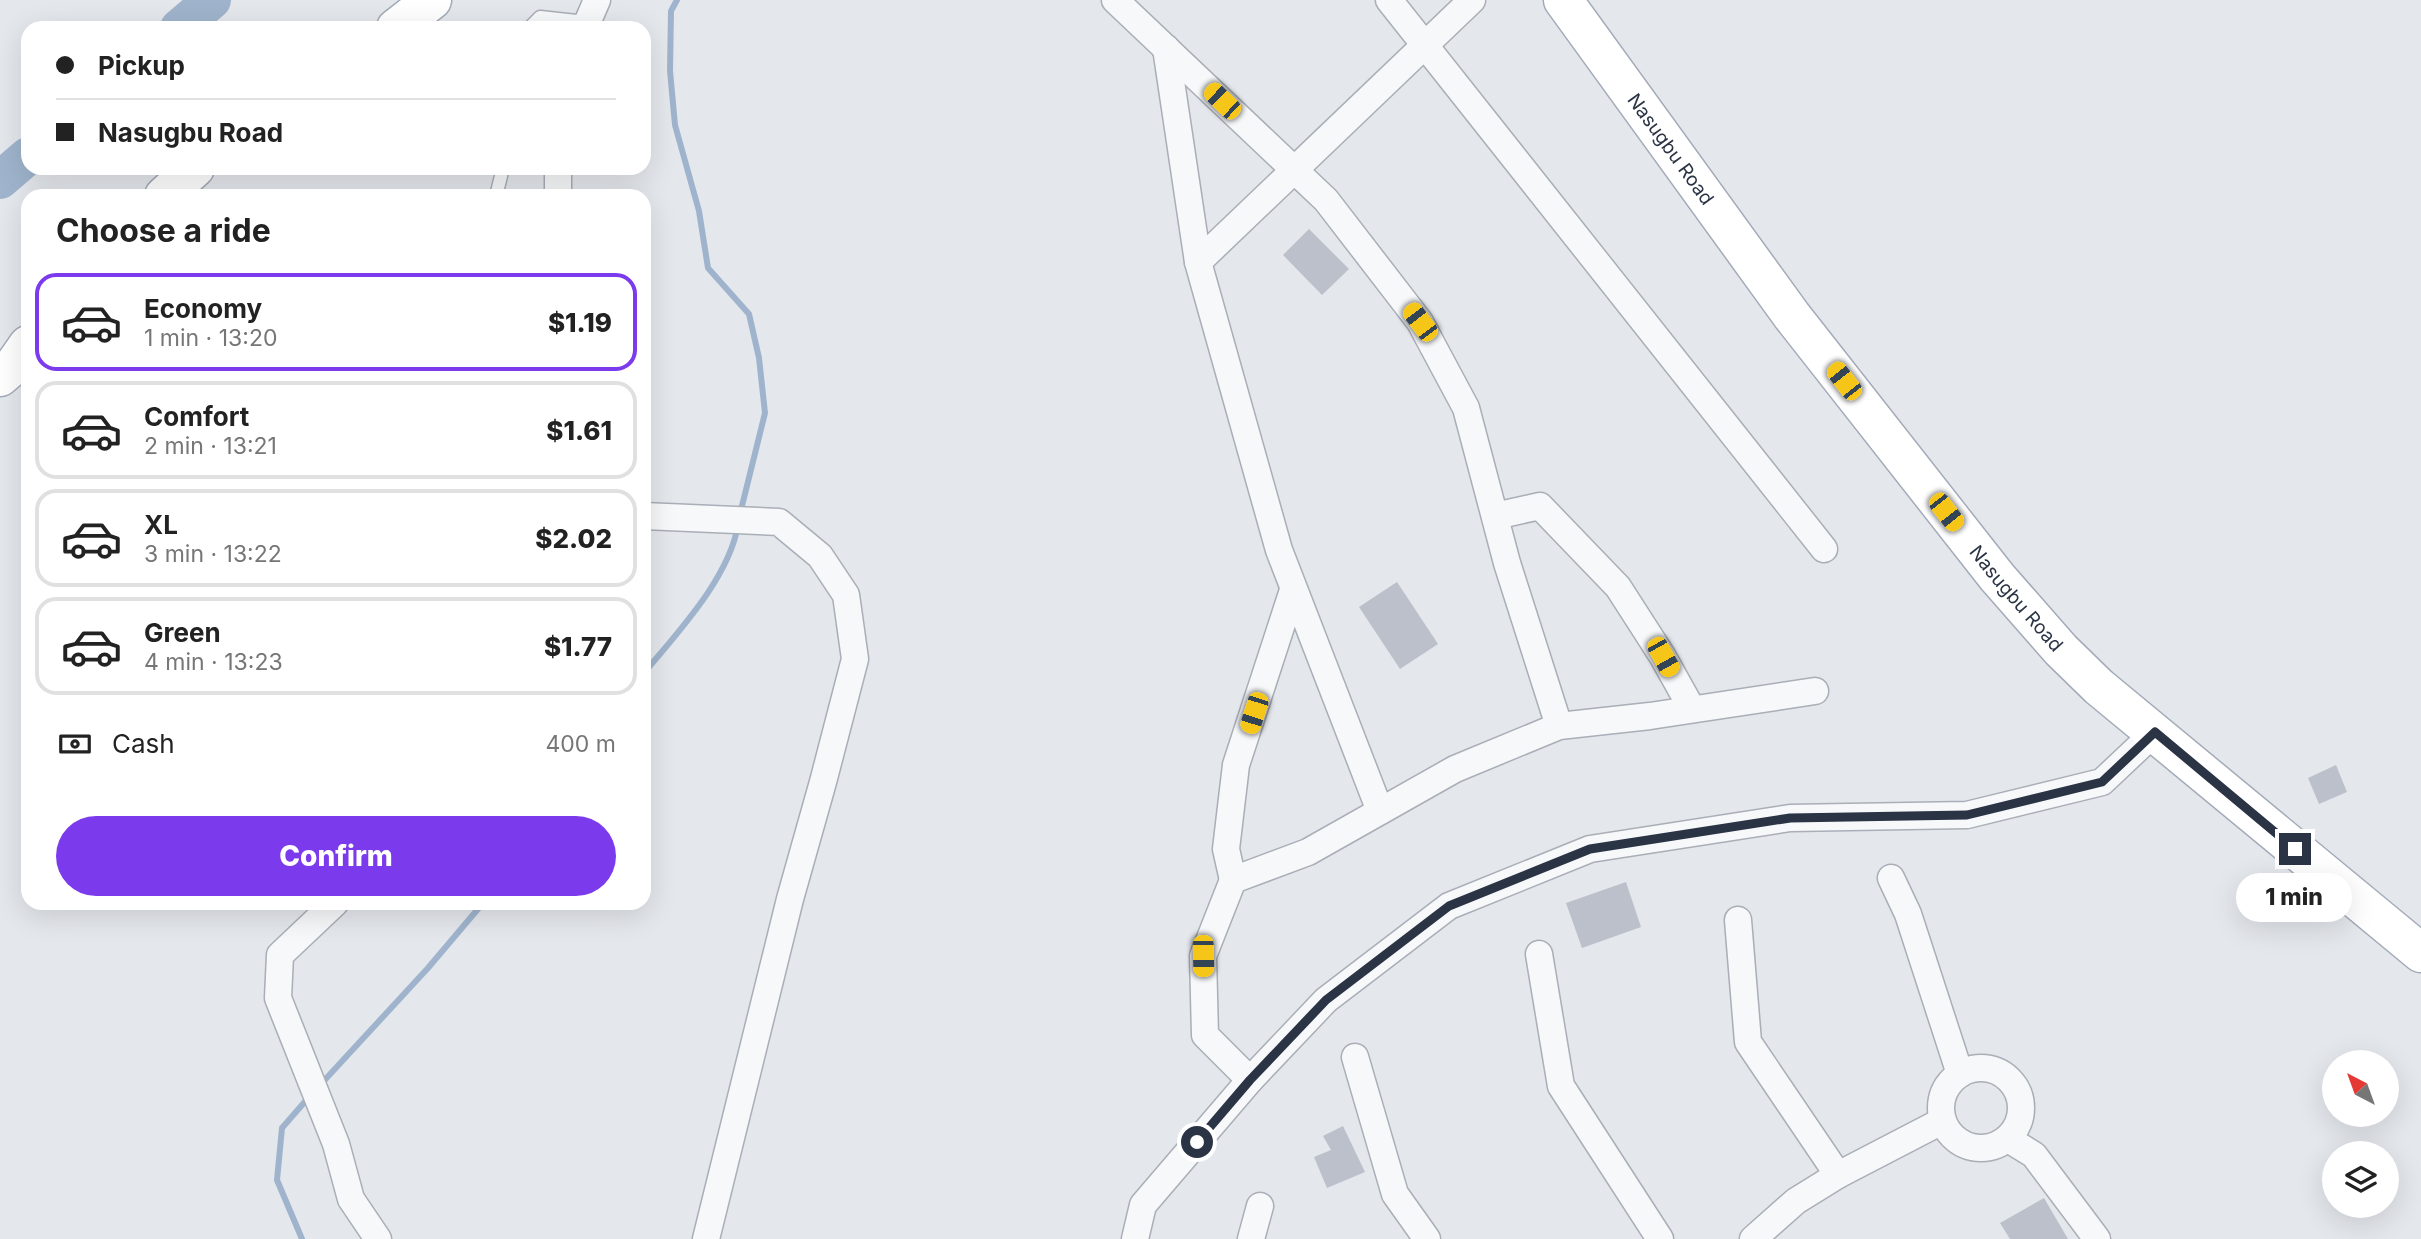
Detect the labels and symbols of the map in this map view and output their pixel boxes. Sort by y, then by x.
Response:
car [1200,79,1245,123]
street label: Nasugbu Road [1623,89,1719,209]
car [1399,299,1442,345]
car [1823,358,1866,404]
car [1925,489,1968,535]
street label: Nasugbu Road [1965,541,2068,656]
car [1644,634,1683,680]
car [1238,690,1271,736]
route end [2279,833,2311,865]
callout: 1 min [2237,874,2353,922]
car [1193,935,1214,977]
north arrow [2322,1050,2399,1127]
route start [1181,1126,1213,1158]

